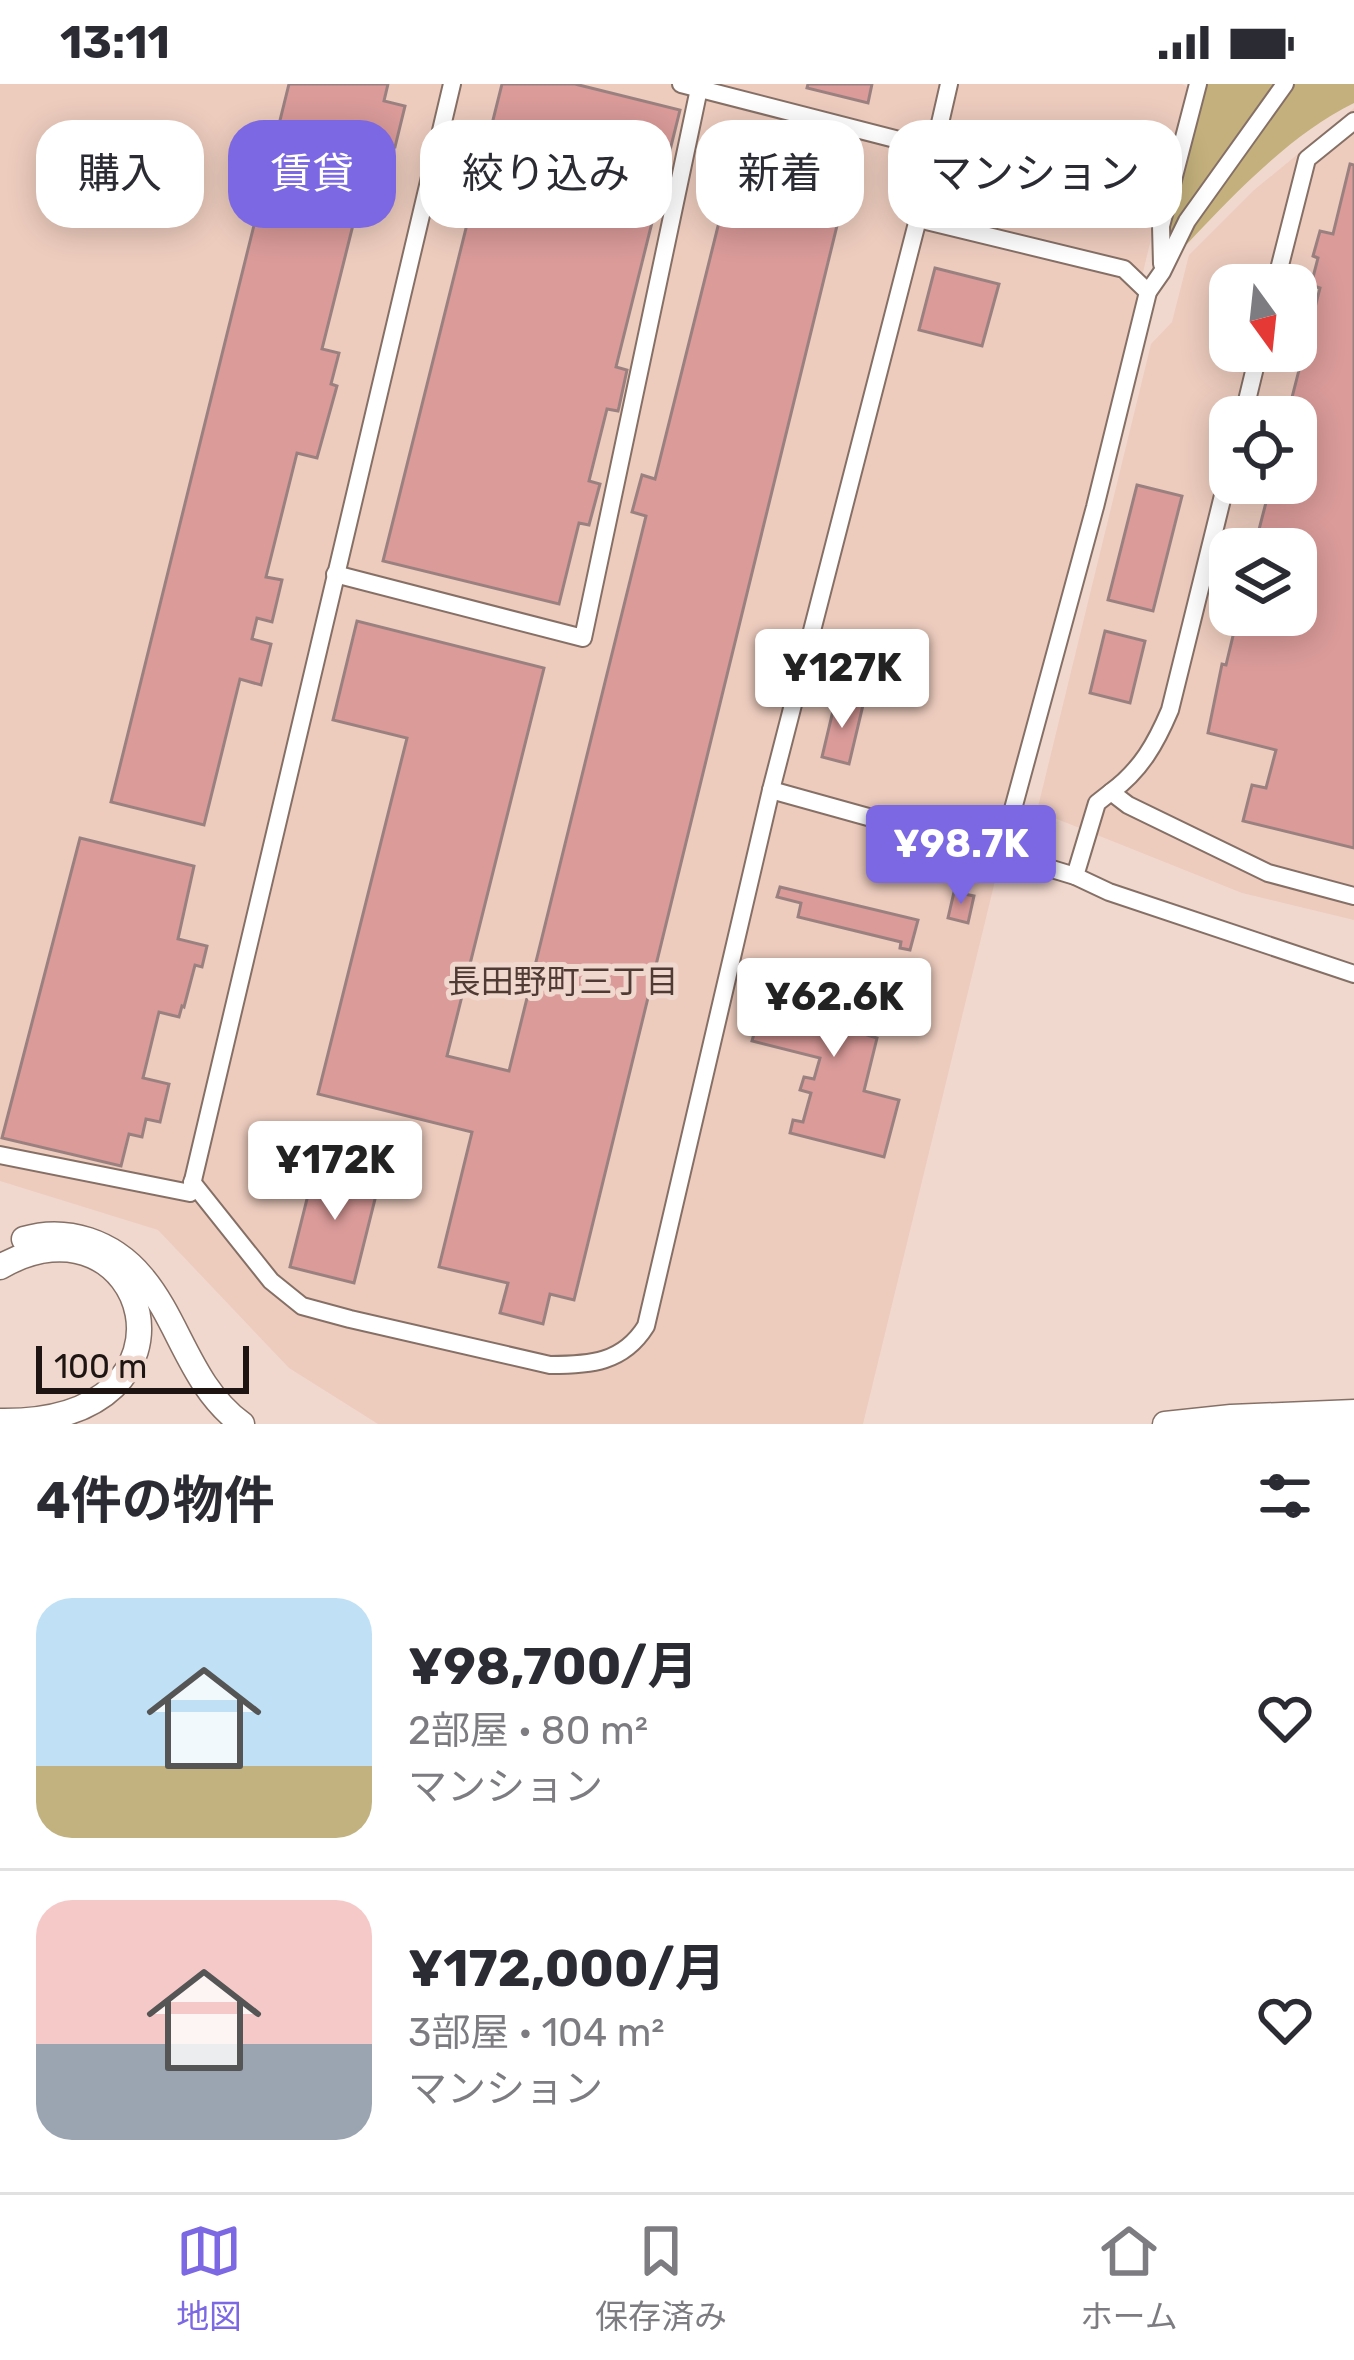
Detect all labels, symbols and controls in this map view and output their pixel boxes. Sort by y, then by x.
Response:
text: 13:11 [60,16,170,69]
chip: 購入 [36,120,204,228]
chip: 賃貸 [228,120,396,228]
chip: 絞り込み [420,120,672,228]
chip: 新着 [696,120,864,228]
chip: マンション [888,120,1182,228]
north arrow [1209,264,1317,372]
map controls [1209,264,1317,636]
button: locate [1209,396,1317,504]
button: layers [1209,528,1317,636]
pin: ¥127K [758,629,926,731]
text: ¥127K [782,645,902,691]
pin: ¥98.7K [863,805,1059,907]
text: ¥98.7K [893,821,1029,867]
pin: ¥62.6K [736,958,932,1060]
district label: 長田野町三丁目 [448,962,679,1001]
text: ¥62.6K [764,974,904,1020]
pin: ¥172K [251,1121,419,1223]
text: ¥172K [275,1137,395,1183]
scale bar [36,1340,249,1393]
text: 100 m [54,1347,147,1386]
icon: filters [1252,1463,1318,1529]
text: 4件の物件 [36,1470,275,1531]
text: ¥98,700/月 [408,1636,698,1697]
icon: home [132,1646,276,1790]
icon: heart [1252,1685,1318,1751]
text: 2部屋 · 80 m² [408,1708,648,1754]
text: マンション [408,1764,603,1810]
text: ¥172,000/月 [408,1938,726,1999]
icon: home [132,1948,276,2092]
icon: heart [1252,1987,1318,2053]
text: 3部屋 · 104 m² [408,2010,665,2056]
text: マンション [408,2066,603,2112]
tab: 地図 [176,2218,242,2338]
tab: 保存済み [595,2218,727,2338]
tab: ホーム [1080,2218,1178,2338]

